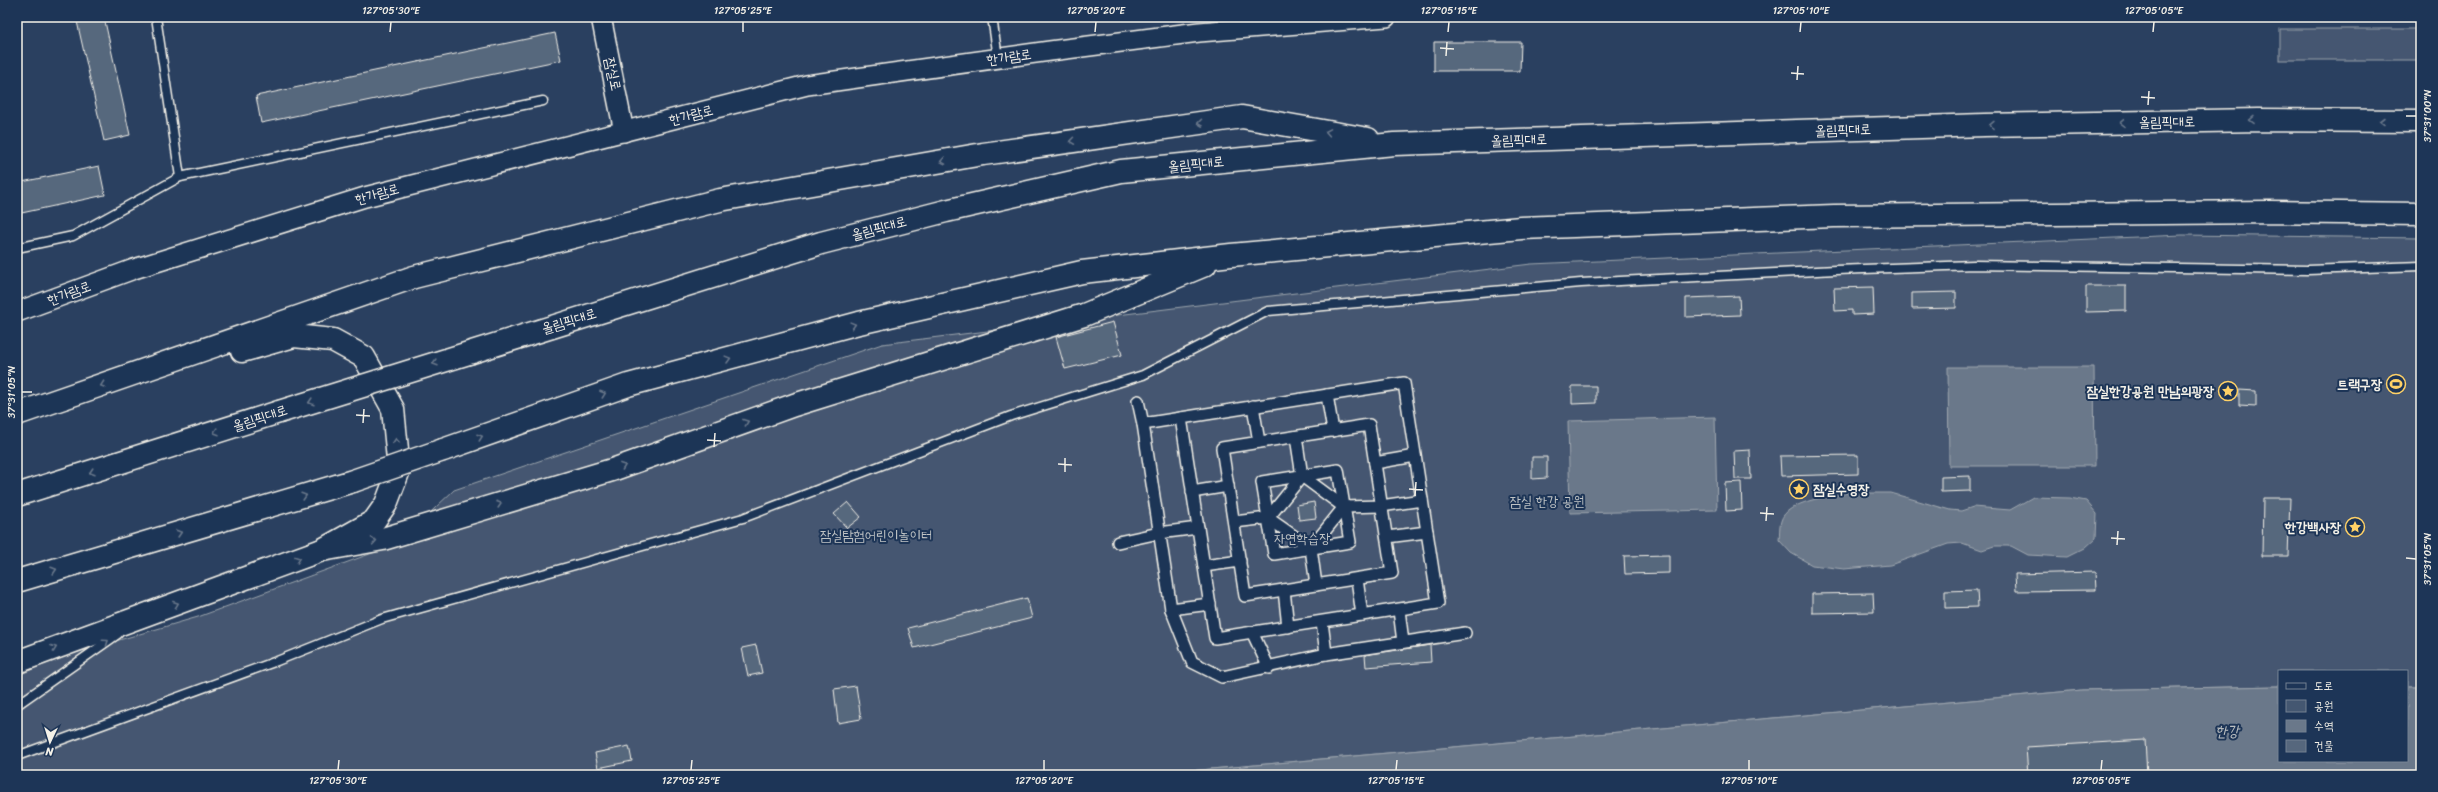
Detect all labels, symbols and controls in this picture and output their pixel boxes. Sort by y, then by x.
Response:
text: 127°05'30"E [362,2,421,20]
text: 127°05'25"E [714,2,773,20]
text: 127°05'20"E [1067,2,1126,20]
text: 127°05'15"E [1421,2,1479,20]
text: 127°05'10"E [1773,2,1831,20]
text: 127°05'05"E [2125,2,2185,20]
street label: 한가람로 [985,41,1033,73]
street label: 잠실로 [597,55,629,93]
text: 37°31'00"N [2419,90,2437,142]
street label: 한가람로 [666,97,716,133]
street label: 올림픽대로 [2139,109,2195,135]
one-way arrow [2249,116,2255,125]
street label: 올림픽대로 [1814,117,1872,143]
one-way arrow [2379,117,2385,125]
one-way arrow [1197,118,1203,127]
one-way arrow [2119,119,2125,127]
one-way arrow [1989,121,1995,129]
street label: 올림픽대로 [1490,127,1548,153]
one-way arrow [1325,128,1331,137]
one-way arrow [1068,136,1075,145]
street label: 올림픽대로 [1167,149,1225,179]
one-way arrow [940,156,946,165]
street label: 한가람로 [352,176,402,212]
street label: 올림픽대로 [849,209,909,247]
street label: 한가람로 [44,274,94,312]
street label: 올림픽대로 [538,301,600,341]
one-way arrow [849,321,856,330]
one-way arrow [724,355,731,363]
one-way arrow [431,358,438,367]
text: 37°31'05"N [3,366,21,418]
place label: 트랙구장 [2337,372,2383,397]
sports icon: 트랙구장 [2385,373,2407,395]
place label: 잠실한강공원 만남의광장 [2086,379,2215,404]
one-way arrow [99,380,106,388]
place icon: 잠실한강공원 만남의광장 [2217,380,2239,402]
one-way arrow [599,391,606,399]
street label: 올림픽대로 [229,397,291,439]
one-way arrow [307,397,314,406]
one-way arrow [742,419,749,427]
one-way arrow [212,427,219,436]
one-way arrow [476,433,483,442]
one-way arrow [392,438,401,444]
one-way arrow [620,462,627,471]
one-way arrow [88,467,95,475]
place label: 잠실수영장 [1813,477,1870,502]
place icon: 잠실수영장 [1788,478,1810,500]
park label: 잠실 한강 공원 [1510,489,1584,514]
one-way arrow [300,492,307,501]
one-way arrow [495,500,502,509]
place label: 한강백사장 [2284,515,2342,540]
place icon: 한강백사장 [2344,516,2366,538]
park label: 잠실탐험어린이놀이터 [820,523,932,548]
park label: 자연학습장 [1274,526,1331,551]
one-way arrow [175,529,182,538]
text: 37°31'05"N [2419,533,2437,585]
one-way arrow [371,537,377,546]
one-way arrow [294,555,301,564]
one-way arrow [51,566,58,575]
one-way arrow [172,600,179,608]
one-way arrow [102,640,109,647]
one-way arrow [50,645,57,653]
legend [2278,670,2408,762]
text: 도로 [2314,675,2333,697]
text: 공원 [2314,695,2333,717]
text: 수역 [2314,715,2334,737]
water label: 한강 [2215,718,2241,744]
north arrow [30,722,70,762]
text: 건물 [2314,735,2334,757]
text: N [44,742,55,761]
text: 127°05'30"E [309,772,368,790]
text: 127°05'25"E [662,772,721,790]
text: 127°05'20"E [1015,772,1074,790]
text: 127°05'15"E [1368,772,1426,790]
text: 127°05'10"E [1721,772,1779,790]
text: 127°05'05"E [2072,772,2132,790]

